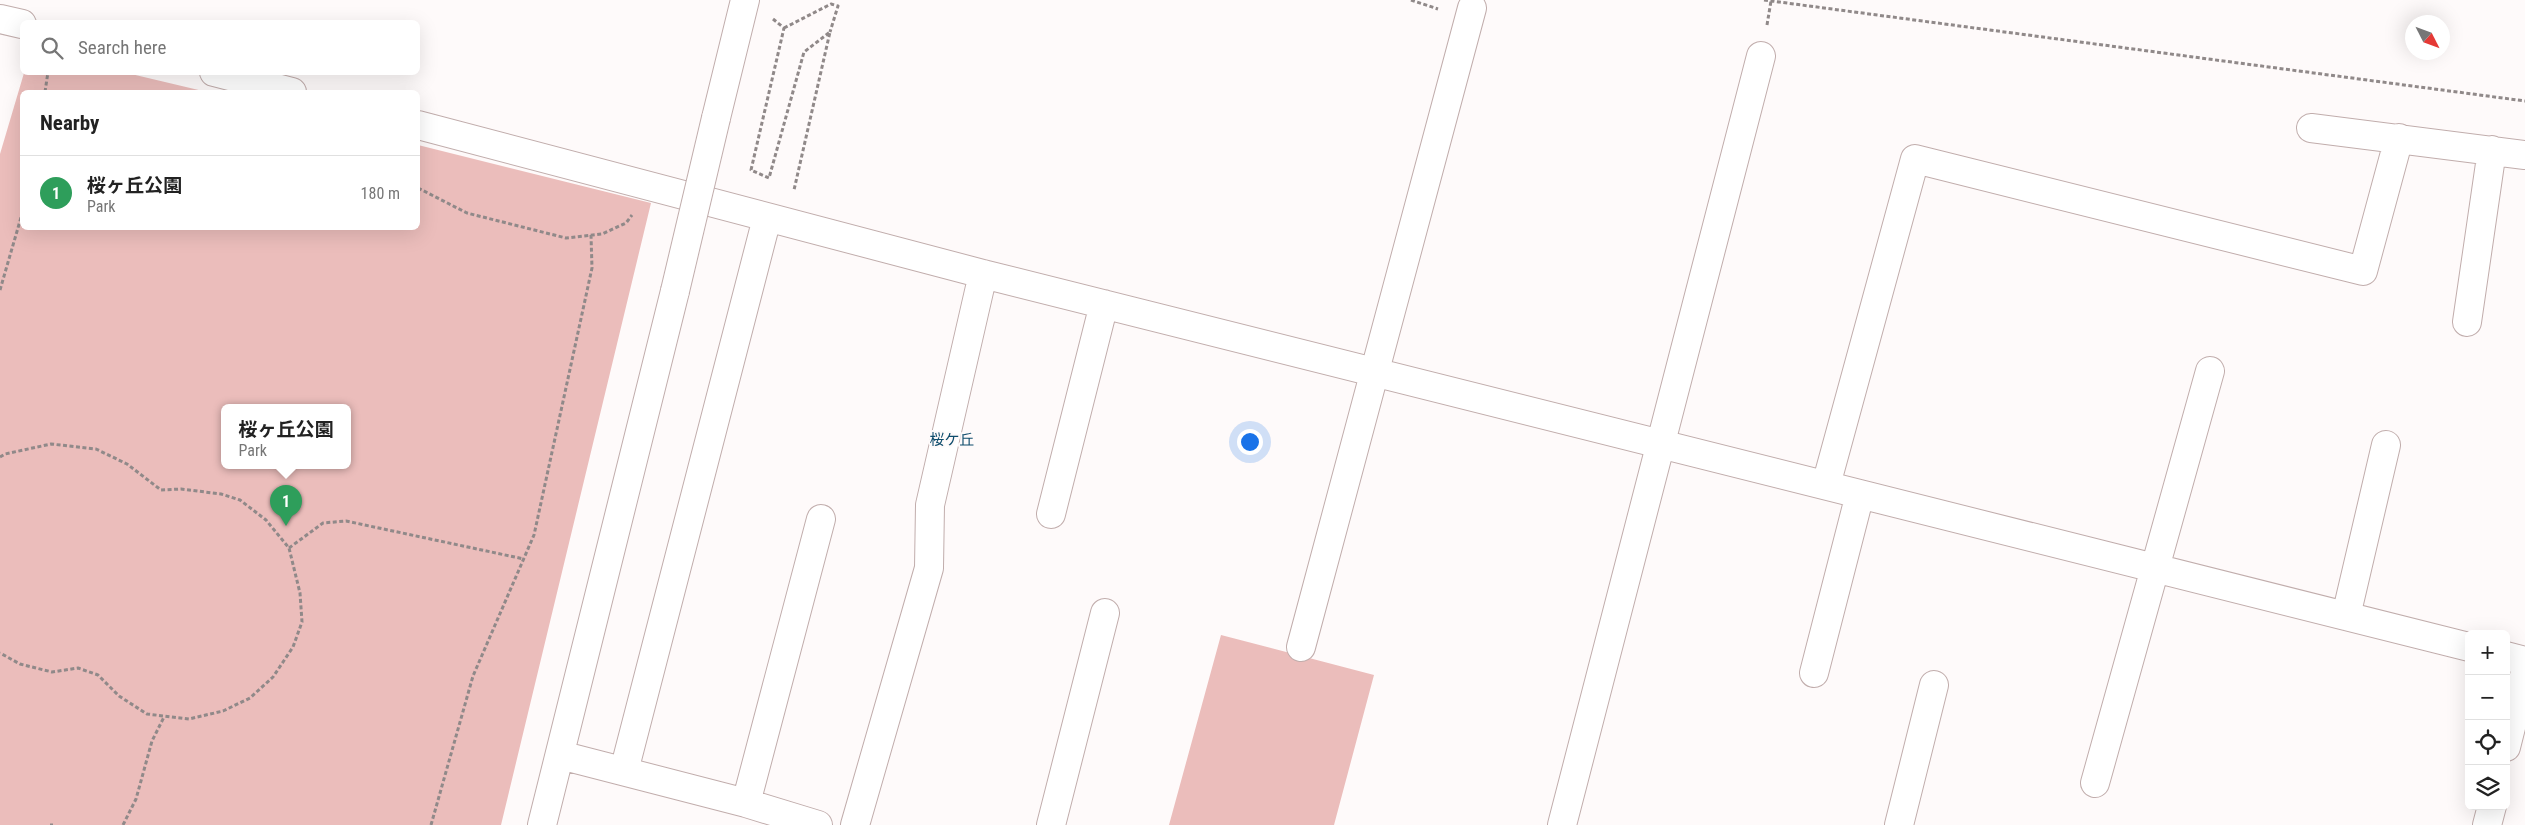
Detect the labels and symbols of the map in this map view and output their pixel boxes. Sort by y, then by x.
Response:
north arrow [2405,15,2450,60]
your location [1237,429,1263,455]
district label: 桜ケ丘 [929,431,975,449]
pin: 1 [270,485,302,526]

